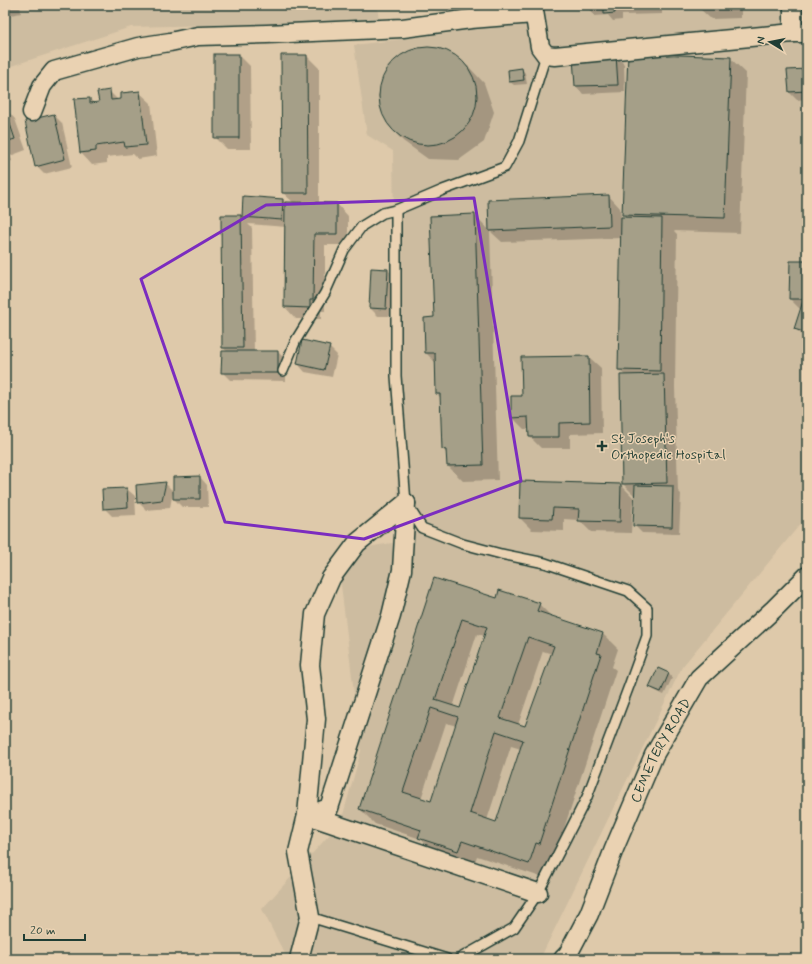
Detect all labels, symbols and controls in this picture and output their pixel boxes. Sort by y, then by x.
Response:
north arrow [750,22,790,62]
text: N [754,36,769,45]
place label: St Joseph's Orthopedic Hospital [611,430,726,464]
marker: St Joseph's Orthopedic Hospital [596,440,608,452]
street label: CEMETERY ROAD [627,695,695,806]
scale bar [24,916,85,942]
text: 20 m [30,923,56,939]

